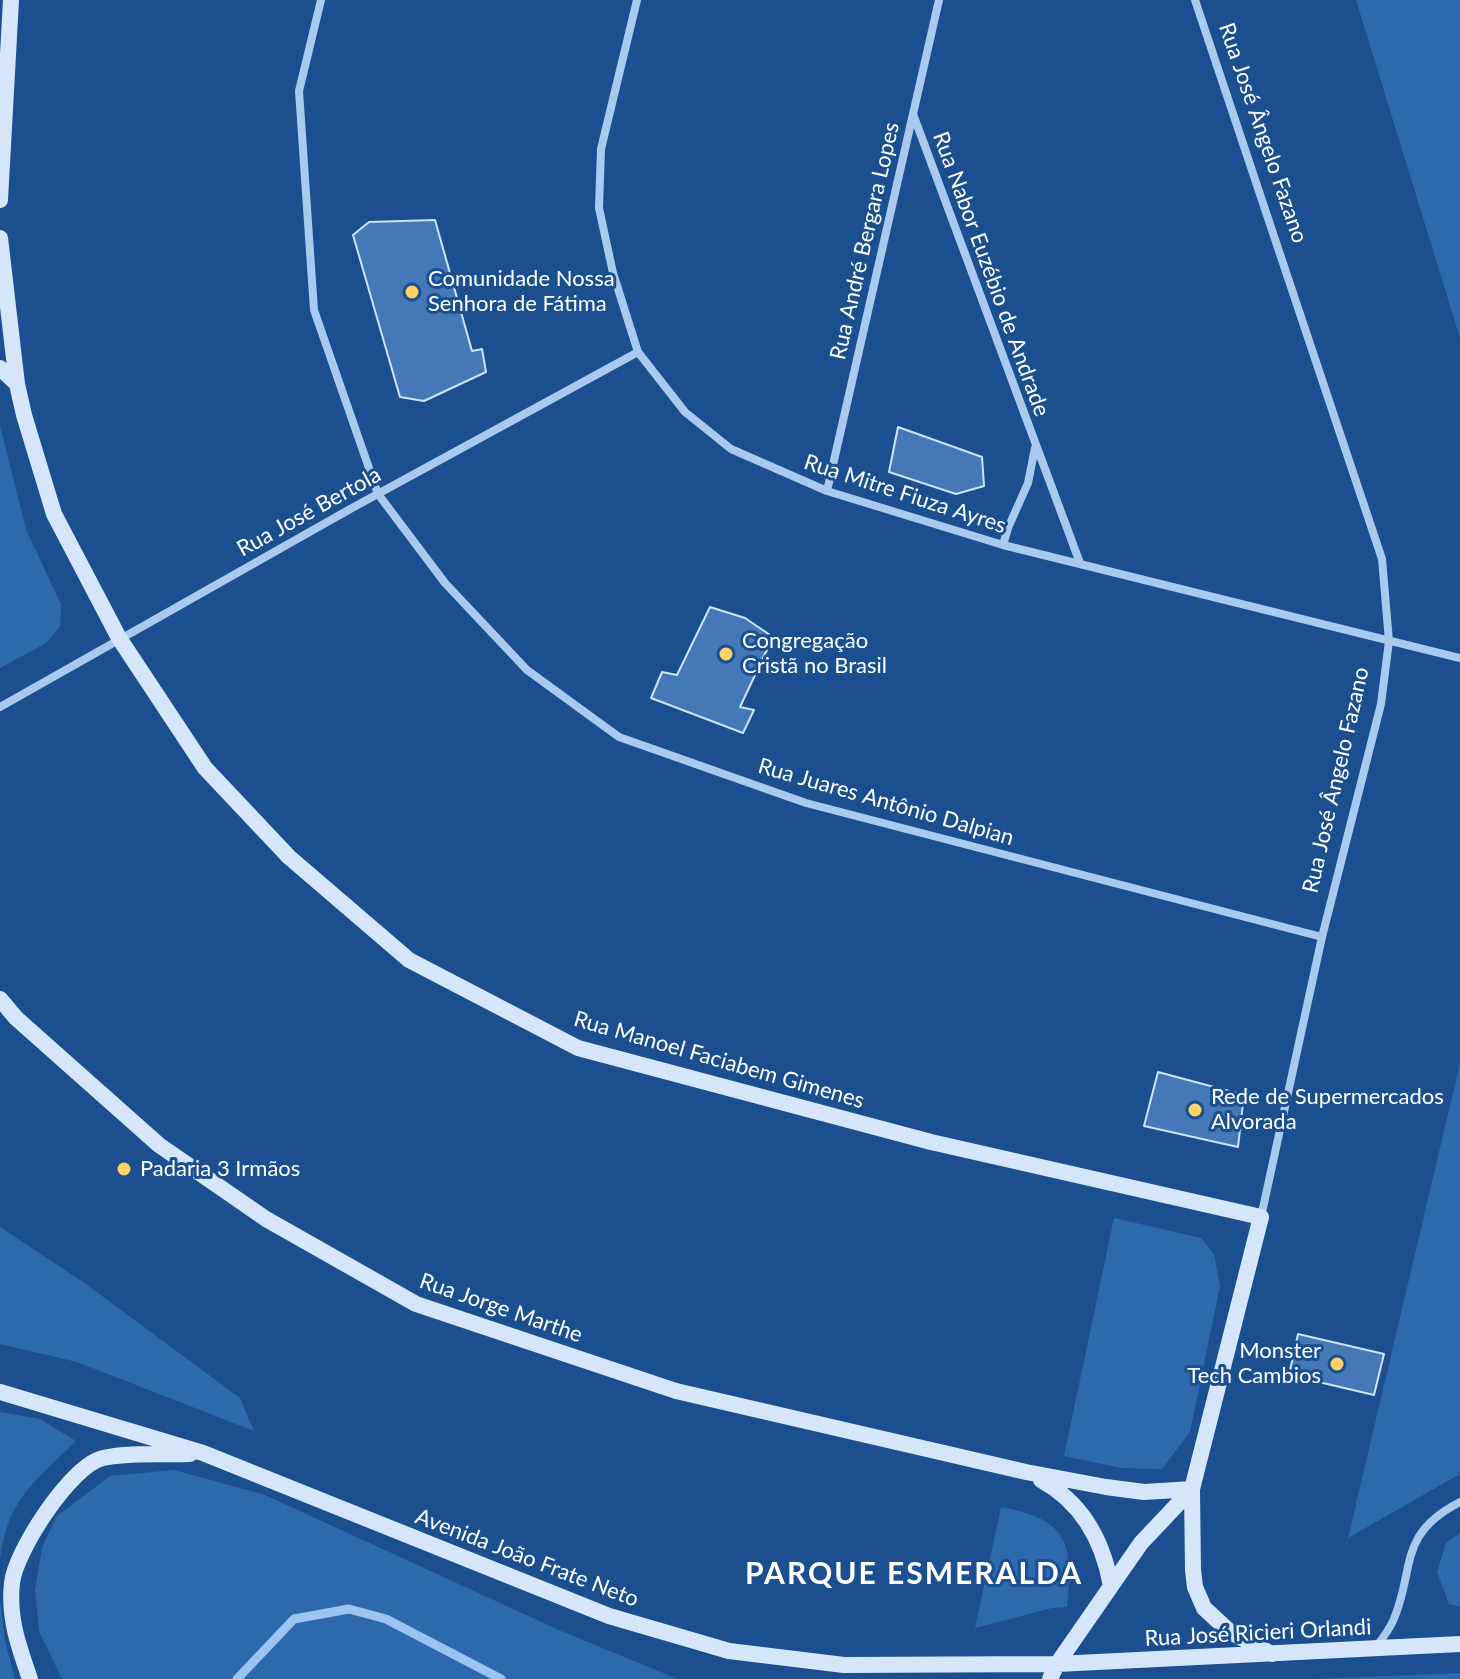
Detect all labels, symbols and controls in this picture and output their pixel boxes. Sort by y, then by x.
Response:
street label: Rua José Ângelo Fazano [1213,19,1313,247]
street label: Rua André Bergara Lopes [825,120,905,362]
street label: Rua Nabor Euzébio de Andrade [927,128,1055,420]
place label: Comunidade Nossa Senhora de Fátima [428,266,615,318]
marker: Comunidade Nossa Senhora de Fátima [403,283,421,301]
street label: Rua Mitre Fiuza Ayres [801,449,1009,539]
street label: Rua José Bertola [232,462,386,562]
place label: Congregação Cristã no Brasil [742,628,887,680]
marker: Congregação Cristã no Brasil [717,645,735,663]
street label: Rua José Ângelo Fazano [1297,664,1375,896]
street label: Rua Juares Antônio Dalpian [755,753,1017,851]
street label: Rua Manoel Faciabem Gimenes [571,1006,867,1114]
place label: Rede de Supermercados Alvorada [1211,1084,1444,1136]
marker: Rede de Supermercados Alvorada [1186,1101,1204,1119]
place label: Padaria 3 Irmãos [140,1156,300,1182]
marker: Padaria 3 Irmãos [115,1160,133,1178]
street label: Rua Jorge Marthe [416,1268,586,1348]
place label: Monster Tech Cambios [1187,1338,1321,1390]
marker: Monster Tech Cambios [1328,1355,1346,1373]
street label: Avenida João Frate Neto [412,1503,642,1613]
district label: PARQUE ESMERALDA [745,1556,1083,1592]
street label: Rua José Ricieri Orlandi [1144,1614,1372,1652]

